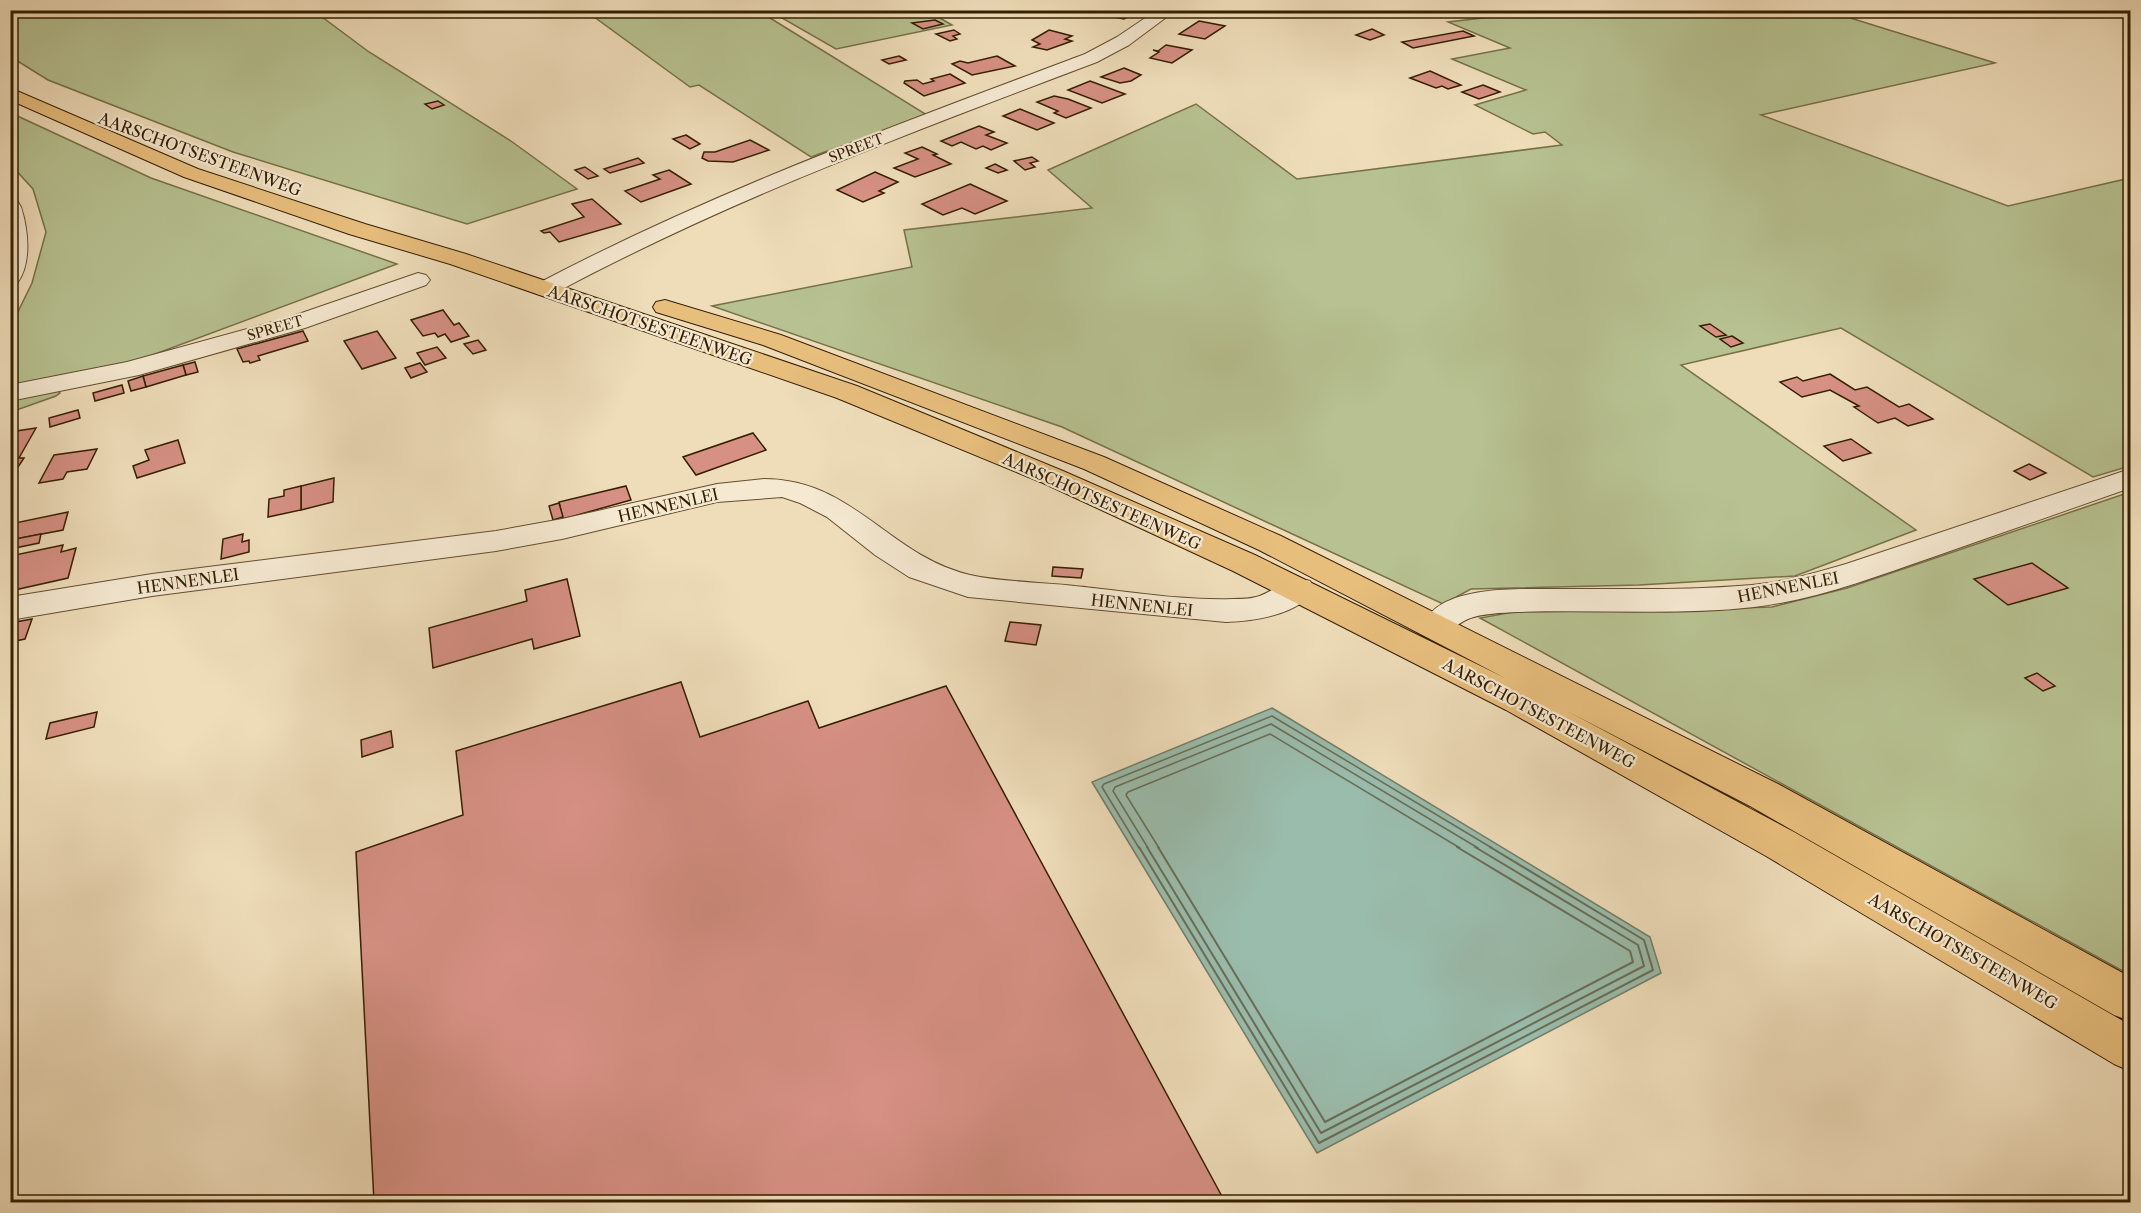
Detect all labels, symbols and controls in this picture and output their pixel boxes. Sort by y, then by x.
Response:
street label: AARSCHOTSESTEENWEG [95,107,305,200]
street label: SPREET [826,129,887,167]
street label: AARSCHOTSESTEENWEG [544,280,755,369]
street label: SPREET [245,311,306,345]
street label: AARSCHOTSESTEENWEG [999,448,1204,554]
street label: HENNENLEI [616,484,720,526]
street label: HENNENLEI [136,564,240,598]
street label: HENNENLEI [1736,567,1840,607]
street label: HENNENLEI [1090,590,1194,620]
street label: AARSCHOTSESTEENWEG [1438,653,1639,772]
street label: AARSCHOTSESTEENWEG [1864,888,2061,1013]

